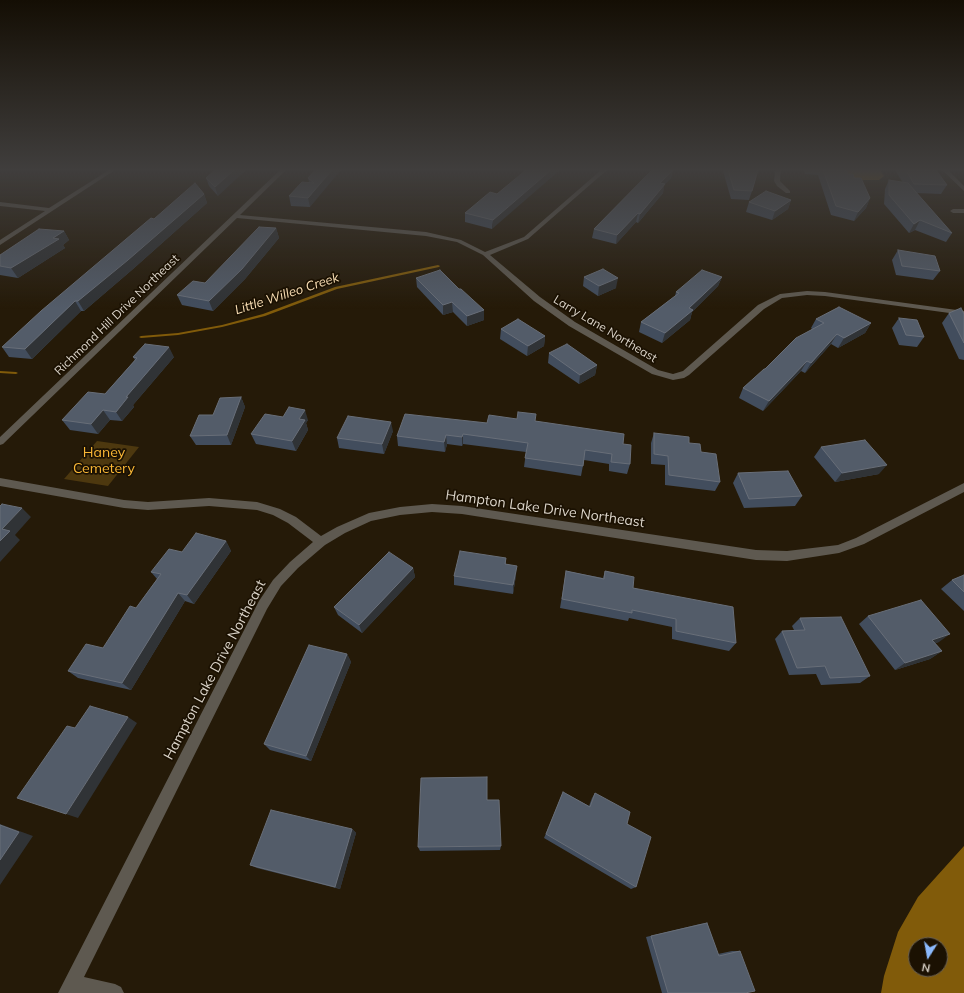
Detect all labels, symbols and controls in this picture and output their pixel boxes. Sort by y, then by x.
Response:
street label: Richmond Hill Drive Northeast [52,252,182,378]
water label: Little Willeo Creek [233,270,341,318]
street label: Larry Lane Northeast [551,292,659,366]
park label: Haney Cemetery [73,445,135,478]
street label: Hampton Lake Drive Northeast [444,487,646,531]
street label: Hampton Lake Drive Northeast [160,577,270,763]
north arrow [908,937,948,977]
text: N [920,960,931,975]

